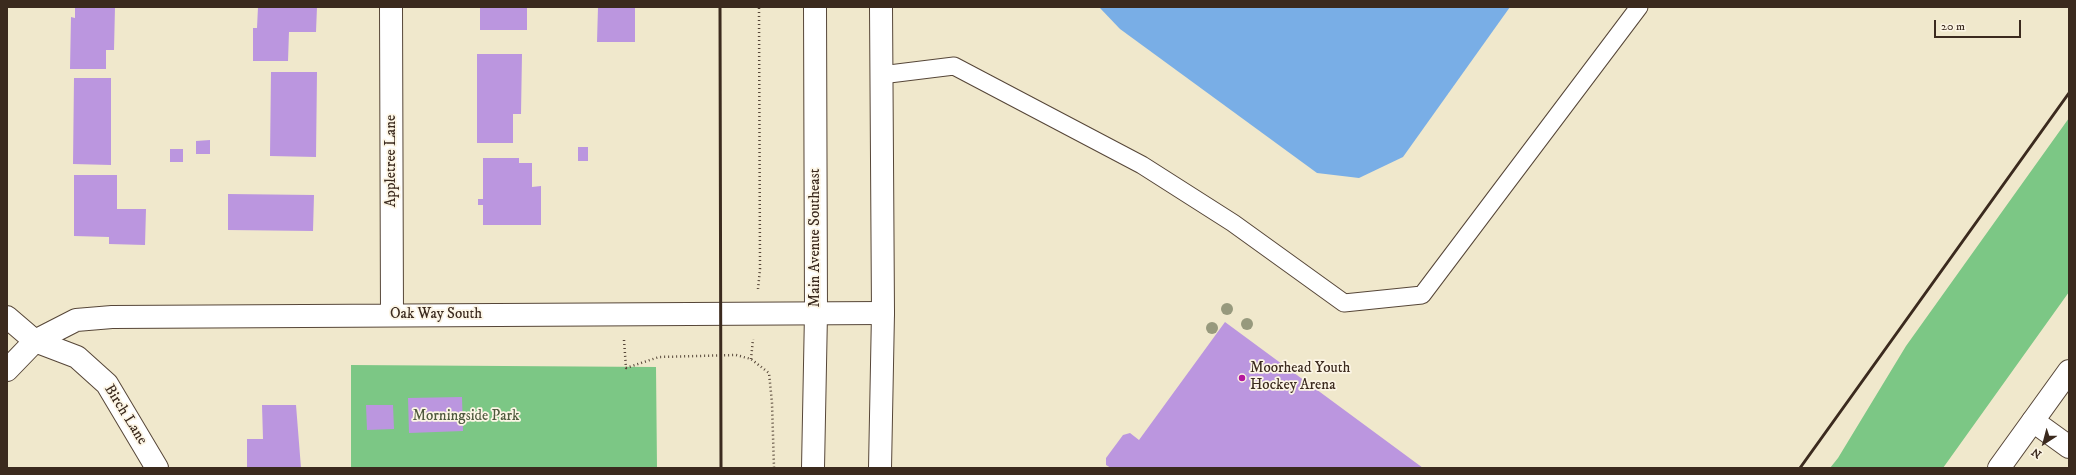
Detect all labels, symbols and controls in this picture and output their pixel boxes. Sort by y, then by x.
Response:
scale bar [1936,12,2023,38]
text: 20 m [1941,19,1965,34]
street label: Appletree Lane [383,115,401,207]
street label: Main Avenue Southeast [807,169,825,307]
street label: Oak Way South [390,306,482,324]
place label: Moorhead Youth Hockey Arena [1250,360,1350,395]
marker: Moorhead Youth Hockey Arena [1237,373,1247,383]
street label: Birch Lane [99,382,151,448]
park label: Morningside Park [413,408,519,426]
north arrow [2024,423,2064,463]
text: N [2029,444,2045,461]

